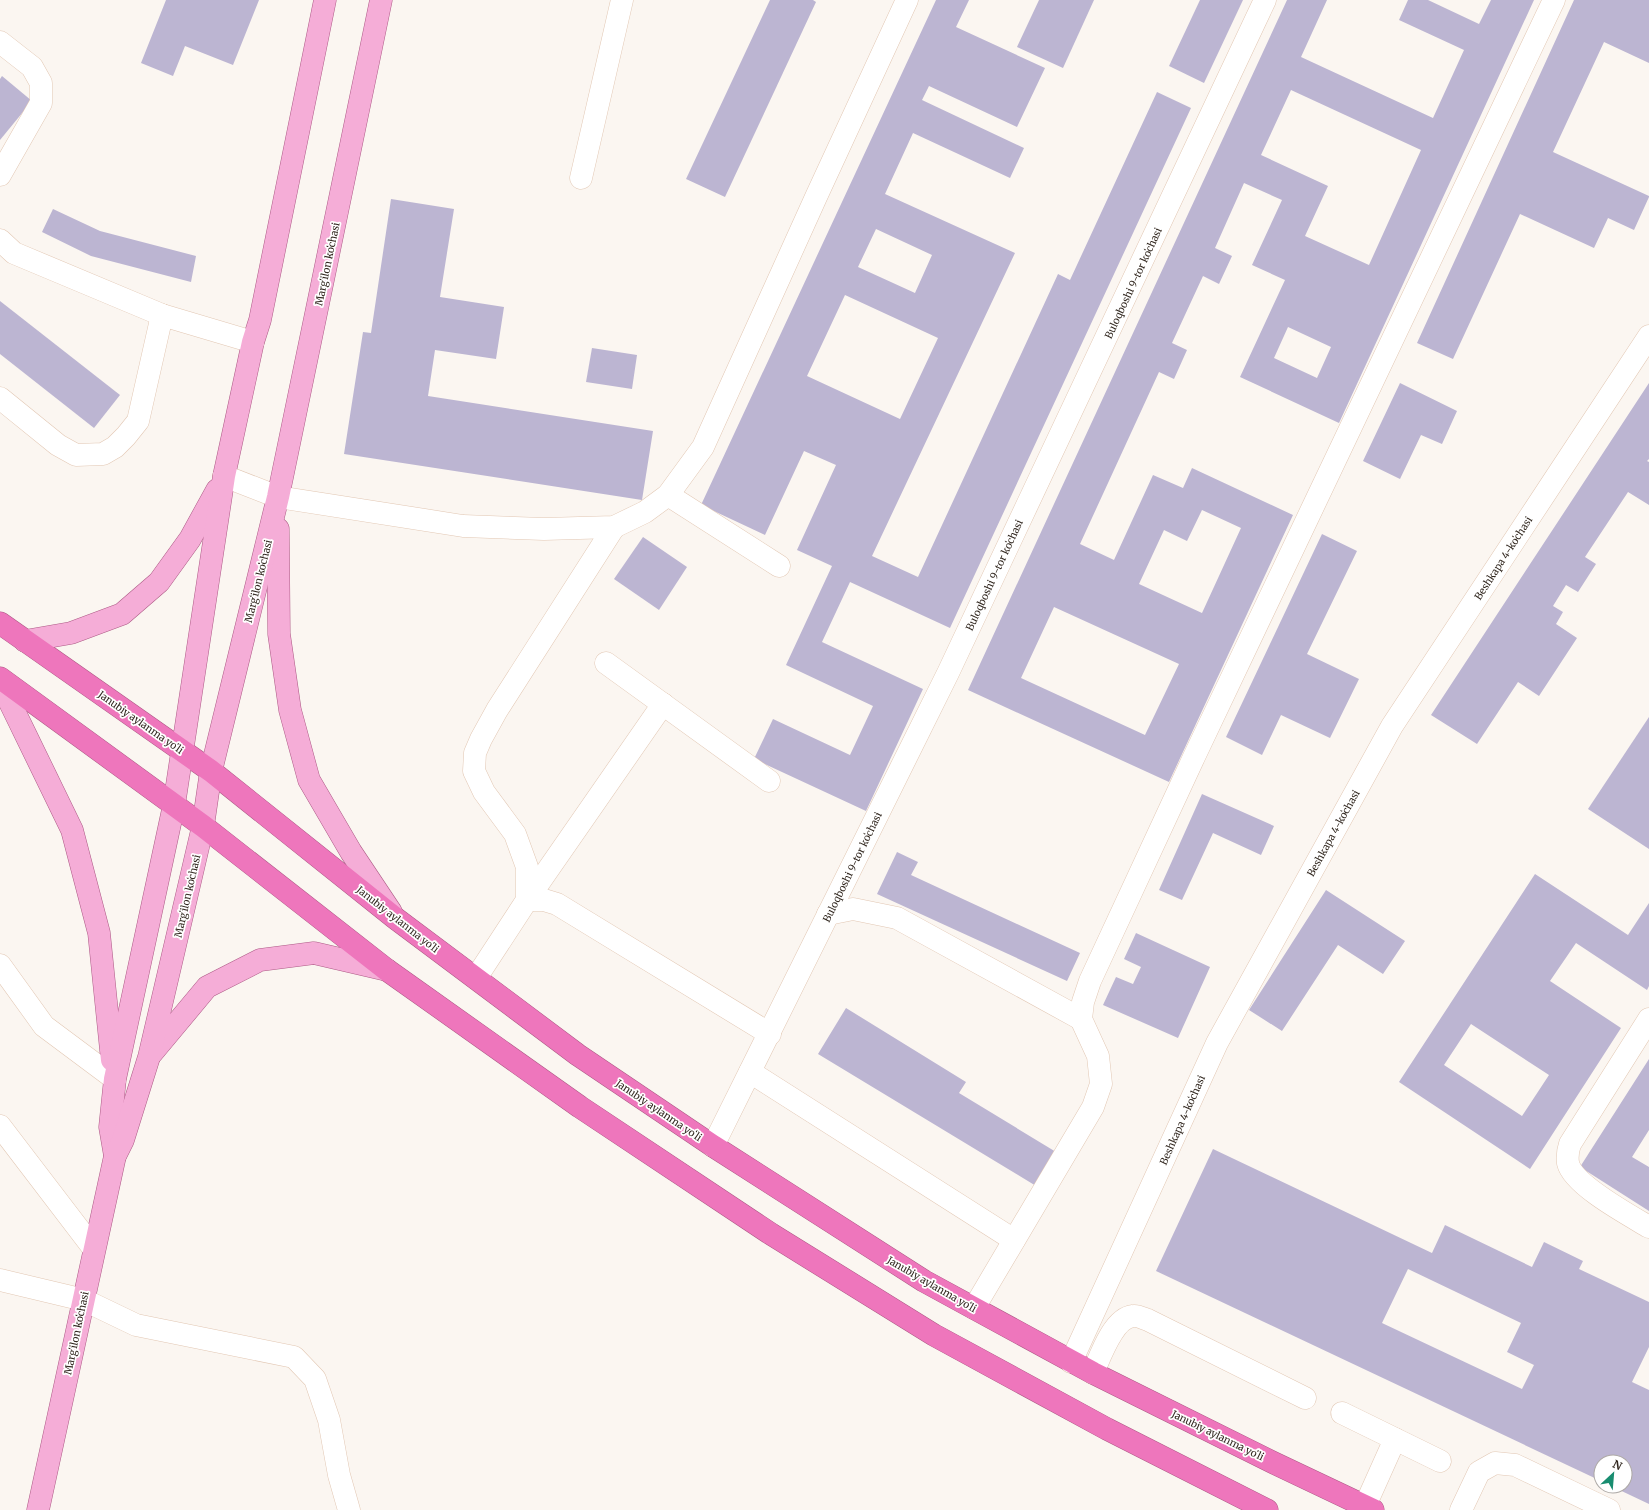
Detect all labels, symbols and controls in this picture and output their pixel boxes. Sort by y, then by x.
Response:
street label: Margʻilon koʻchasi [312,221,343,307]
street label: Buloqboshi 9-tor koʻchasi [1102,226,1165,341]
street label: Beshkapa 4-koʻchasi [1472,514,1535,602]
street label: Buloqboshi 9-tor koʻchasi [963,518,1026,633]
street label: Margʻilon koʻchasi [242,538,275,624]
street label: Janubiy aylanma yoʻli [95,688,186,757]
street label: Beshkapa 4-koʻchasi [1304,788,1363,879]
street label: Buloqboshi 9-tor koʻchasi [820,810,885,924]
street label: Margʻilon koʻchasi [172,853,203,939]
street label: Janubiy aylanma yoʻli [353,883,441,956]
street label: Beshkapa 4-koʻchasi [1157,1073,1208,1167]
street label: Janubiy aylanma yoʻli [612,1076,704,1144]
street label: Janubiy aylanma yoʻli [884,1253,979,1315]
street label: Margʻilon koʻchasi [61,1290,92,1376]
street label: Janubiy aylanma yoʻli [1169,1407,1266,1463]
north arrow [1593,1454,1633,1494]
text: N [1610,1457,1625,1473]

